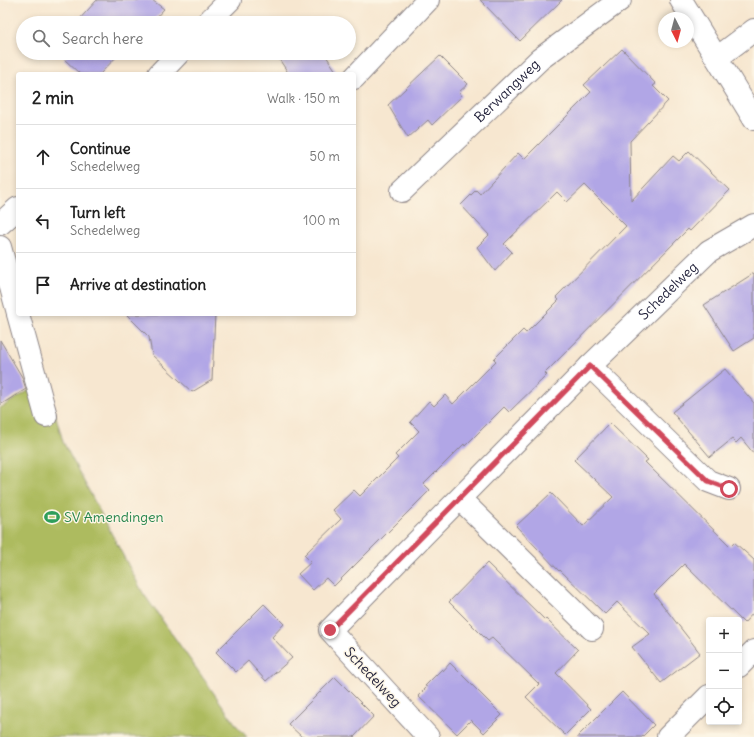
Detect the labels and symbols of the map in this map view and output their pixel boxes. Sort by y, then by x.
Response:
north arrow [658,12,694,48]
street label: Berwangweg [470,55,543,126]
street label: Schedelweg [634,258,701,324]
route start [720,480,738,498]
sports icon: SV Amendingen [43,508,61,526]
place label: SV Amendingen [64,508,164,526]
route end [321,621,339,639]
street label: Schedelweg [341,643,405,711]

